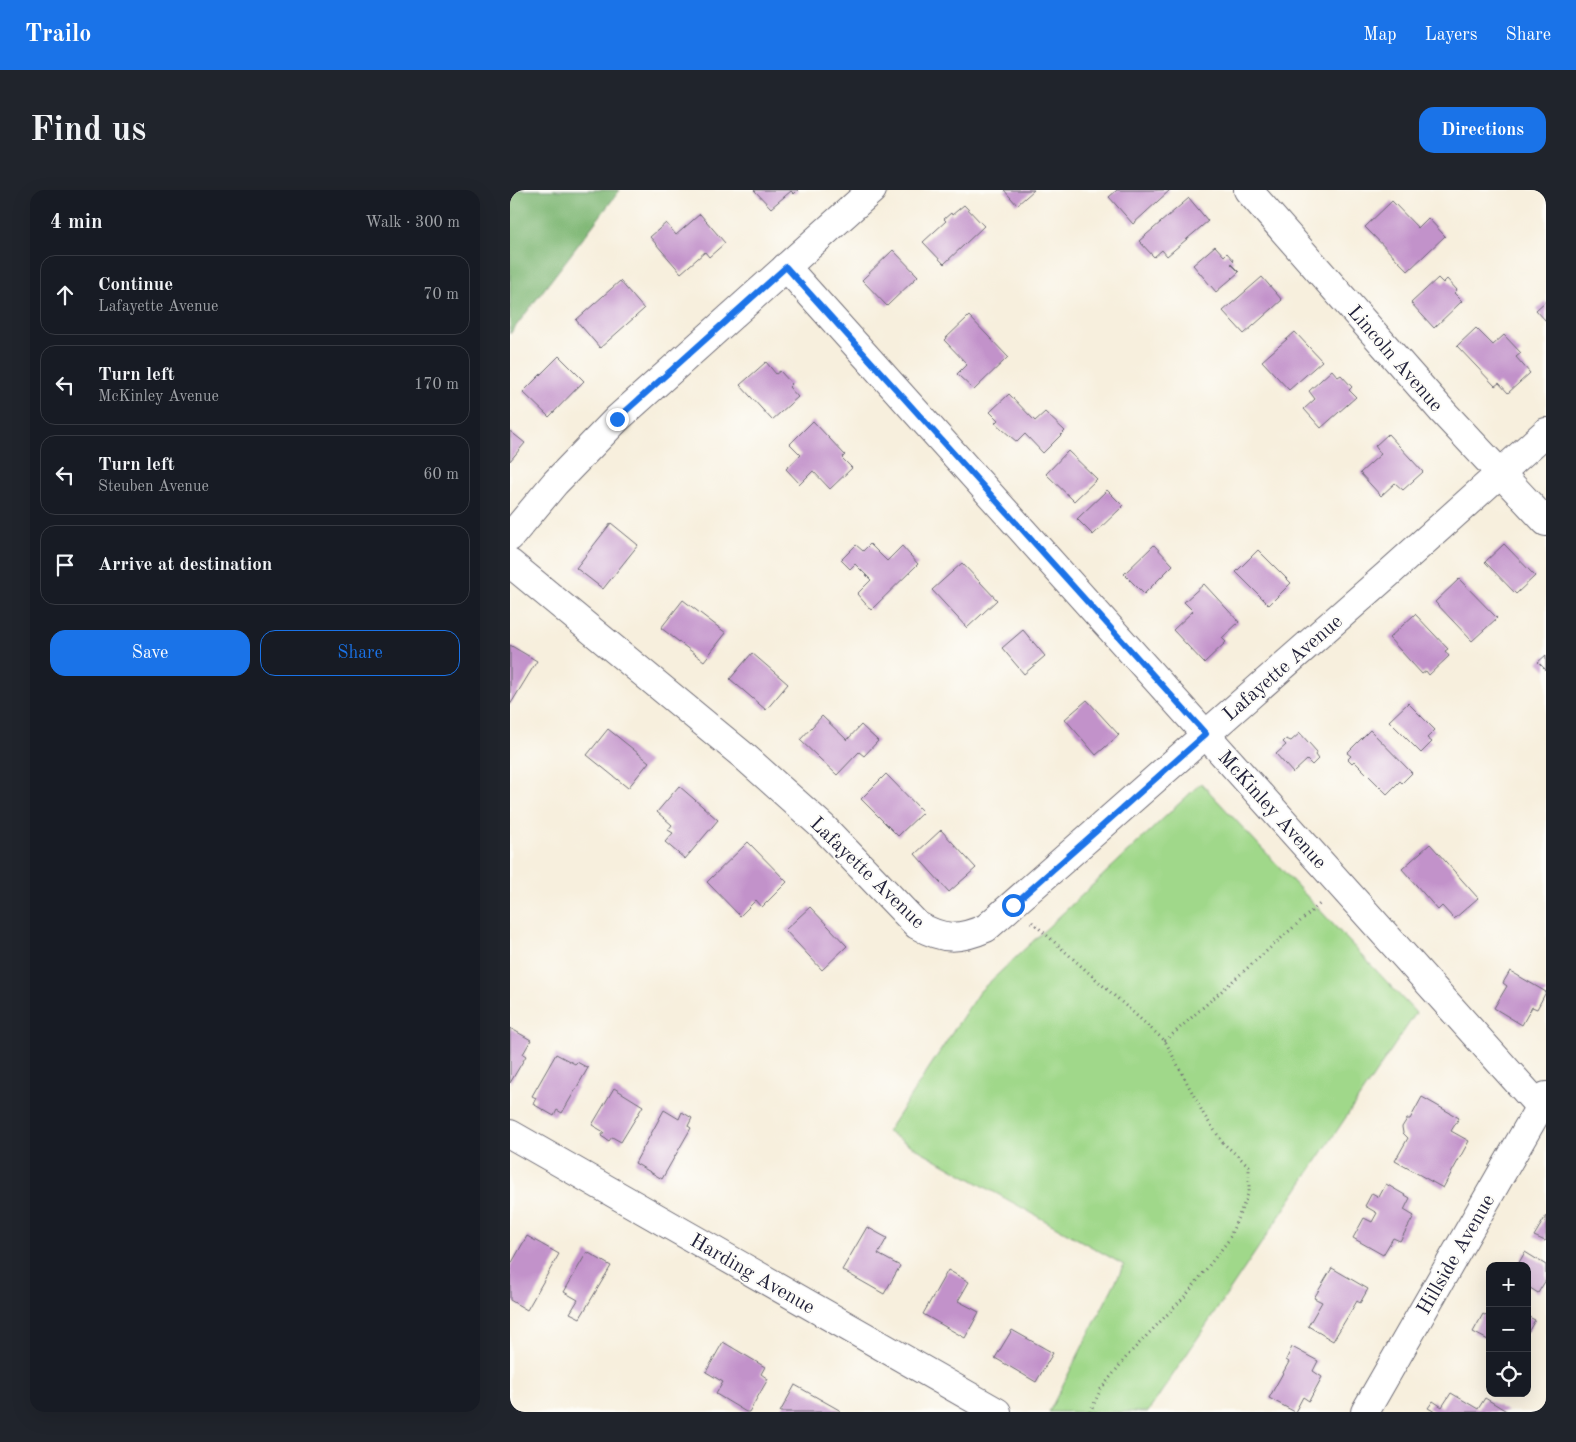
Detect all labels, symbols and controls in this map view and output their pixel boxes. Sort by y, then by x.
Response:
text: Trailo [25,23,91,47]
text: Map [1363,26,1397,44]
text: Layers [1425,26,1477,44]
text: Share [1505,26,1551,44]
button: Directions [1419,107,1546,153]
text: Find us [30,113,146,148]
text: 4 min [50,212,103,233]
text: Walk · 300 m [365,215,460,231]
text: Continue [98,276,173,295]
icon: ahead [51,281,79,309]
text: 70 m [423,287,459,303]
text: Lafayette Avenue [98,299,218,315]
street label: Lincoln Avenue [1343,302,1446,416]
text: Turn left [98,366,175,385]
icon: left [51,371,79,399]
text: 170 m [414,377,459,393]
text: McKinley Avenue [98,389,219,405]
route end [606,408,629,431]
text: Turn left [98,456,175,475]
icon: left [51,461,79,489]
text: 60 m [423,467,459,483]
text: Steuben Avenue [98,479,209,495]
icon: arrive [51,551,79,579]
text: Arrive at destination [98,556,272,575]
street label: Lafayette Avenue [1220,612,1347,725]
button: Save [50,630,250,676]
button: Share [260,630,460,676]
street label: McKinley Avenue [1214,747,1330,873]
street label: Lafayette Avenue [805,814,928,933]
route start [1002,894,1025,917]
street label: Hillside Avenue [1414,1192,1499,1318]
street label: Harding Avenue [686,1231,818,1318]
map controls [1486,1262,1531,1397]
button: + [1486,1262,1531,1307]
button: − [1486,1307,1531,1352]
button: locate [1486,1352,1531,1397]

